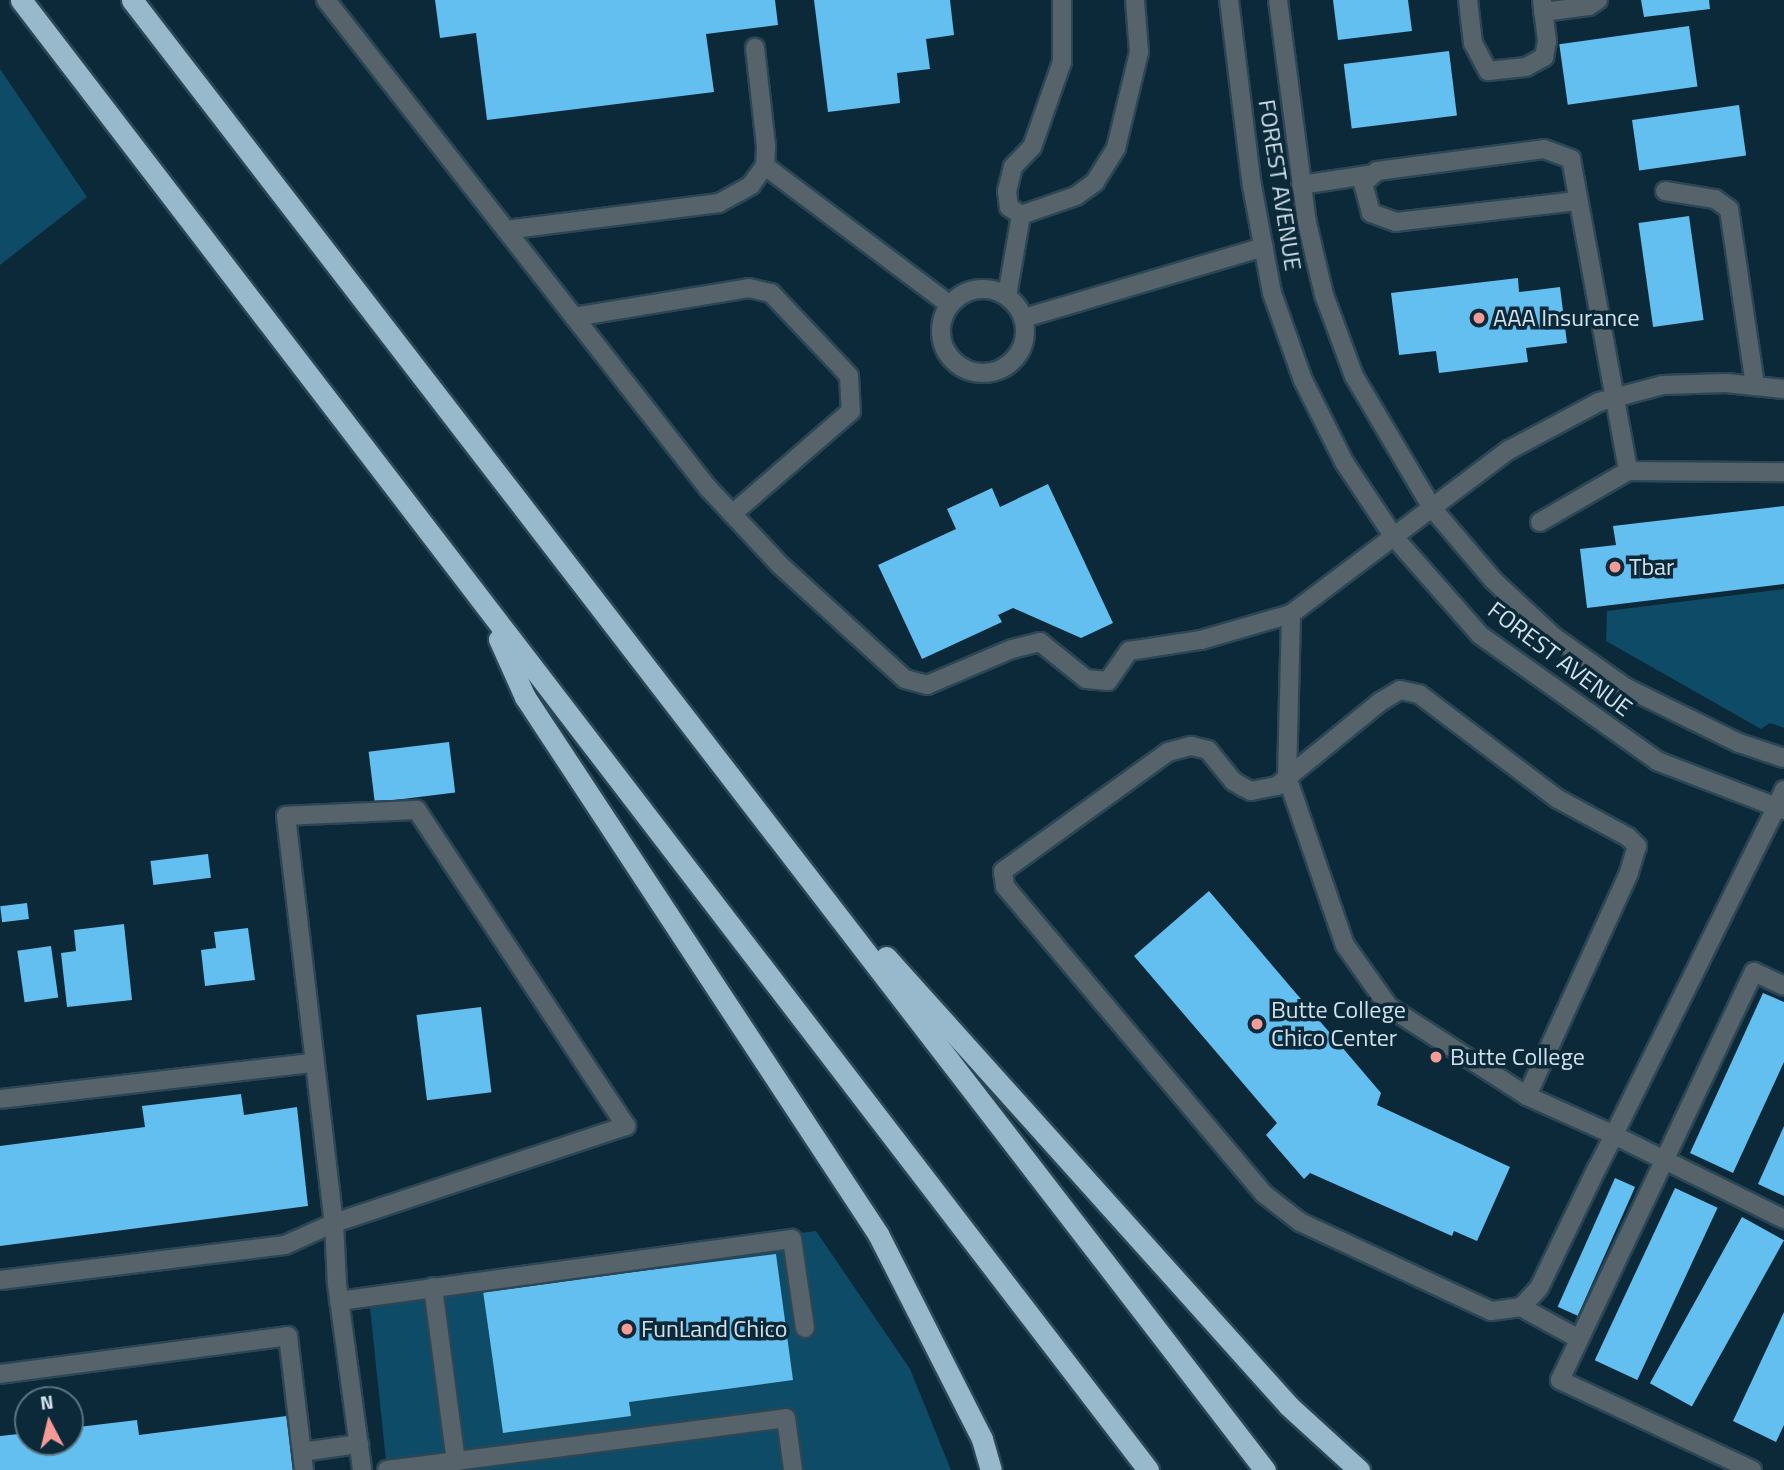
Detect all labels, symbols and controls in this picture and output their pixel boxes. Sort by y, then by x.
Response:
street label: FOREST AVENUE [1252,97,1308,273]
place label: AAA Insurance [1493,304,1640,332]
marker: AAA Insurance [1471,310,1487,326]
place label: Tbar [1629,553,1674,581]
marker: Tbar [1607,559,1623,575]
street label: FOREST AVENUE [1482,595,1638,723]
place label: Butte College Chico Center [1271,996,1406,1052]
marker: Butte College Chico Center [1249,1016,1265,1032]
place label: Butte College [1450,1043,1585,1071]
marker: Butte College [1428,1049,1444,1065]
place label: FunLand Chico [641,1315,787,1343]
marker: FunLand Chico [619,1321,635,1337]
north arrow [14,1386,84,1456]
text: N [38,1386,55,1417]

